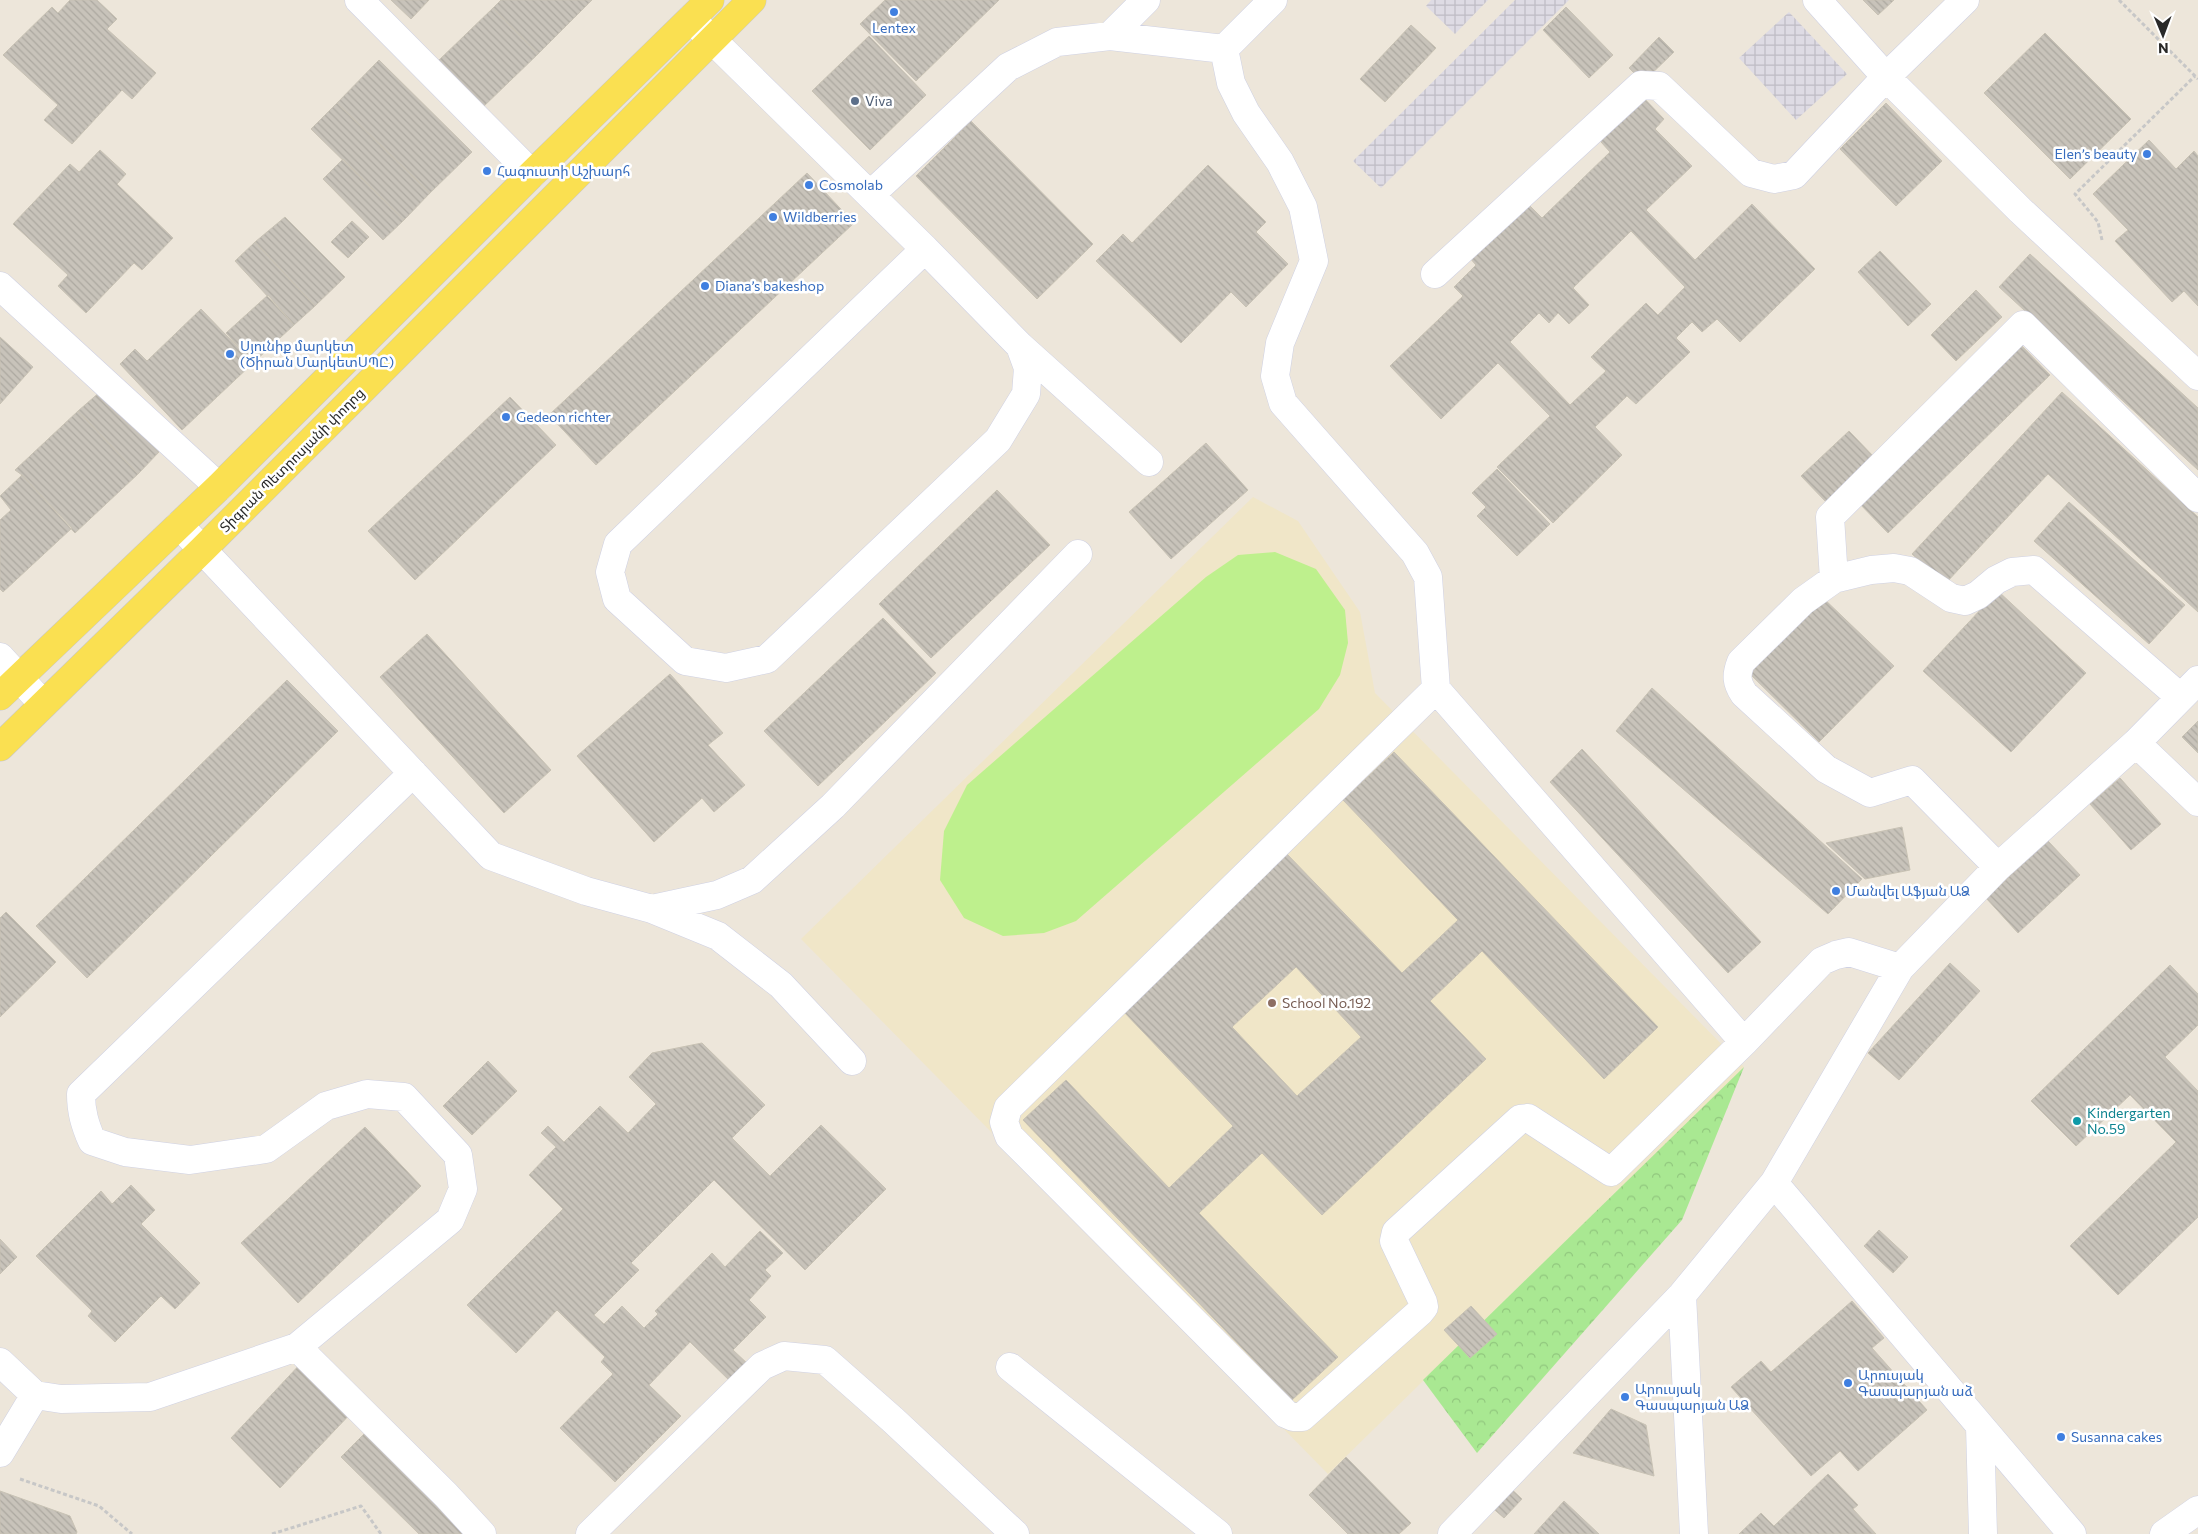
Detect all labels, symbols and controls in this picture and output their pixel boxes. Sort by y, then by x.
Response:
marker: Lentex [888,6,900,18]
north arrow [2138,10,2188,60]
place label: Lentex [872,19,916,36]
text: N [2158,40,2169,57]
place label: Viva [865,92,893,109]
marker: Viva [849,95,861,107]
place label: Elen’s beauty [2055,145,2137,162]
marker: Elen’s beauty [2141,148,2153,160]
place label: Հագուստի Աշխարհ [497,162,631,179]
marker: Հագուստի Աշխարհ [481,165,493,177]
place label: Cosmolab [819,176,883,193]
marker: Cosmolab [803,179,815,191]
place label: Wildberries [783,208,857,225]
marker: Wildberries [767,211,779,223]
place label: Diana’s bakeshop [715,277,824,294]
marker: Diana’s bakeshop [699,280,711,292]
place label: Սյունիք մարկետ (Ծիրան ՄարկետՍՊԸ) [240,337,394,370]
marker: Սյունիք մարկետ (Ծիրան ՄարկետՍՊԸ) [224,348,236,360]
street label: Տիգրան Պետրոսյանի փողոց [216,384,367,535]
place label: Gedeon richter [516,408,611,425]
marker: Gedeon richter [500,411,512,423]
place label: Մանվել Աֆյան ԱՁ [1846,882,1970,899]
marker: Մանվել Աֆյան ԱՁ [1830,885,1842,897]
place label: School No.192 [1282,994,1371,1011]
marker: School No.192 [1266,997,1278,1009]
place label: Kindergarten No.59 [2087,1104,2171,1137]
marker: Kindergarten No.59 [2071,1115,2083,1127]
place label: Արուսյակ Գասպարյան աձ [1858,1366,1974,1399]
marker: Արուսյակ Գասպարյան աձ [1842,1377,1854,1389]
place label: Արուսյակ Գասպարյան ԱՁ [1635,1380,1749,1413]
marker: Արուսյակ Գասպարյան ԱՁ [1619,1391,1631,1403]
place label: Susanna cakes [2071,1428,2162,1445]
marker: Susanna cakes [2055,1431,2067,1443]

